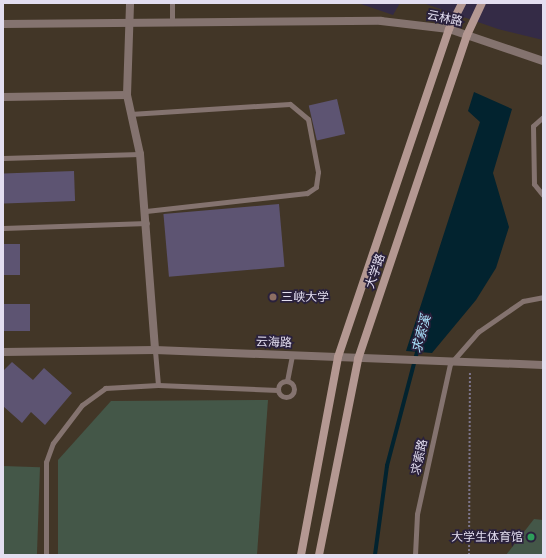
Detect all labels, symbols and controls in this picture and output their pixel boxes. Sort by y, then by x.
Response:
street label: 云林路 [426,7,464,29]
street label: 大学路 [362,252,388,290]
place label: 三峡大学 [281,290,329,304]
marker: 三峡大学 [268,292,278,302]
water label: 求索溪 [409,313,435,355]
street label: 云海路 [256,334,292,350]
street label: 求索路 [408,438,430,476]
place label: 大学生体育馆 [451,530,523,544]
marker: 大学生体育馆 [526,532,536,542]

